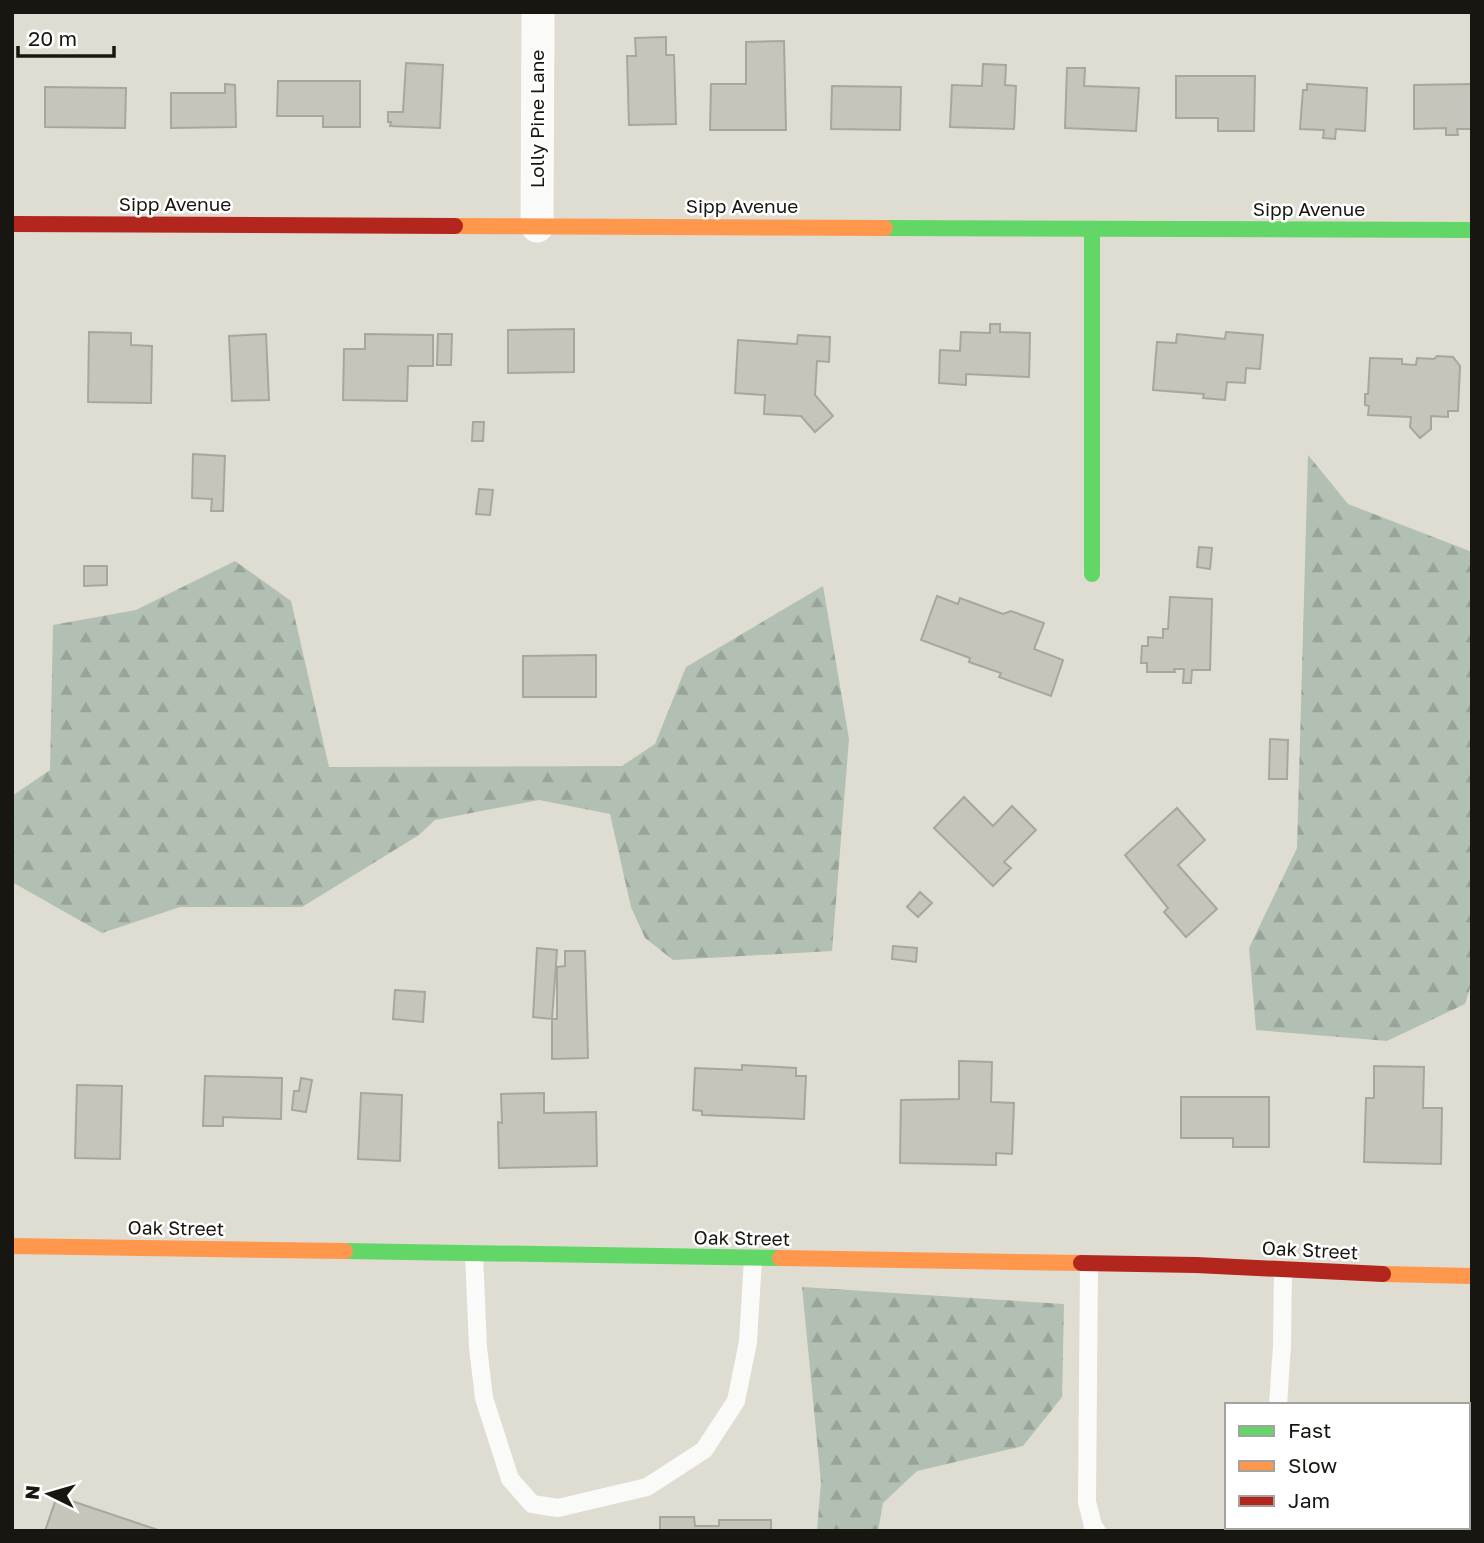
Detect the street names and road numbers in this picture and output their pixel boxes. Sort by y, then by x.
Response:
street label: Lolly Pine Lane [525,50,548,188]
street label: Sipp Avenue [119,192,231,215]
street label: Sipp Avenue [686,194,798,217]
street label: Sipp Avenue [1253,197,1365,220]
street label: Oak Street [128,1215,224,1240]
street label: Oak Street [694,1225,790,1250]
street label: Oak Street [1261,1235,1359,1264]

